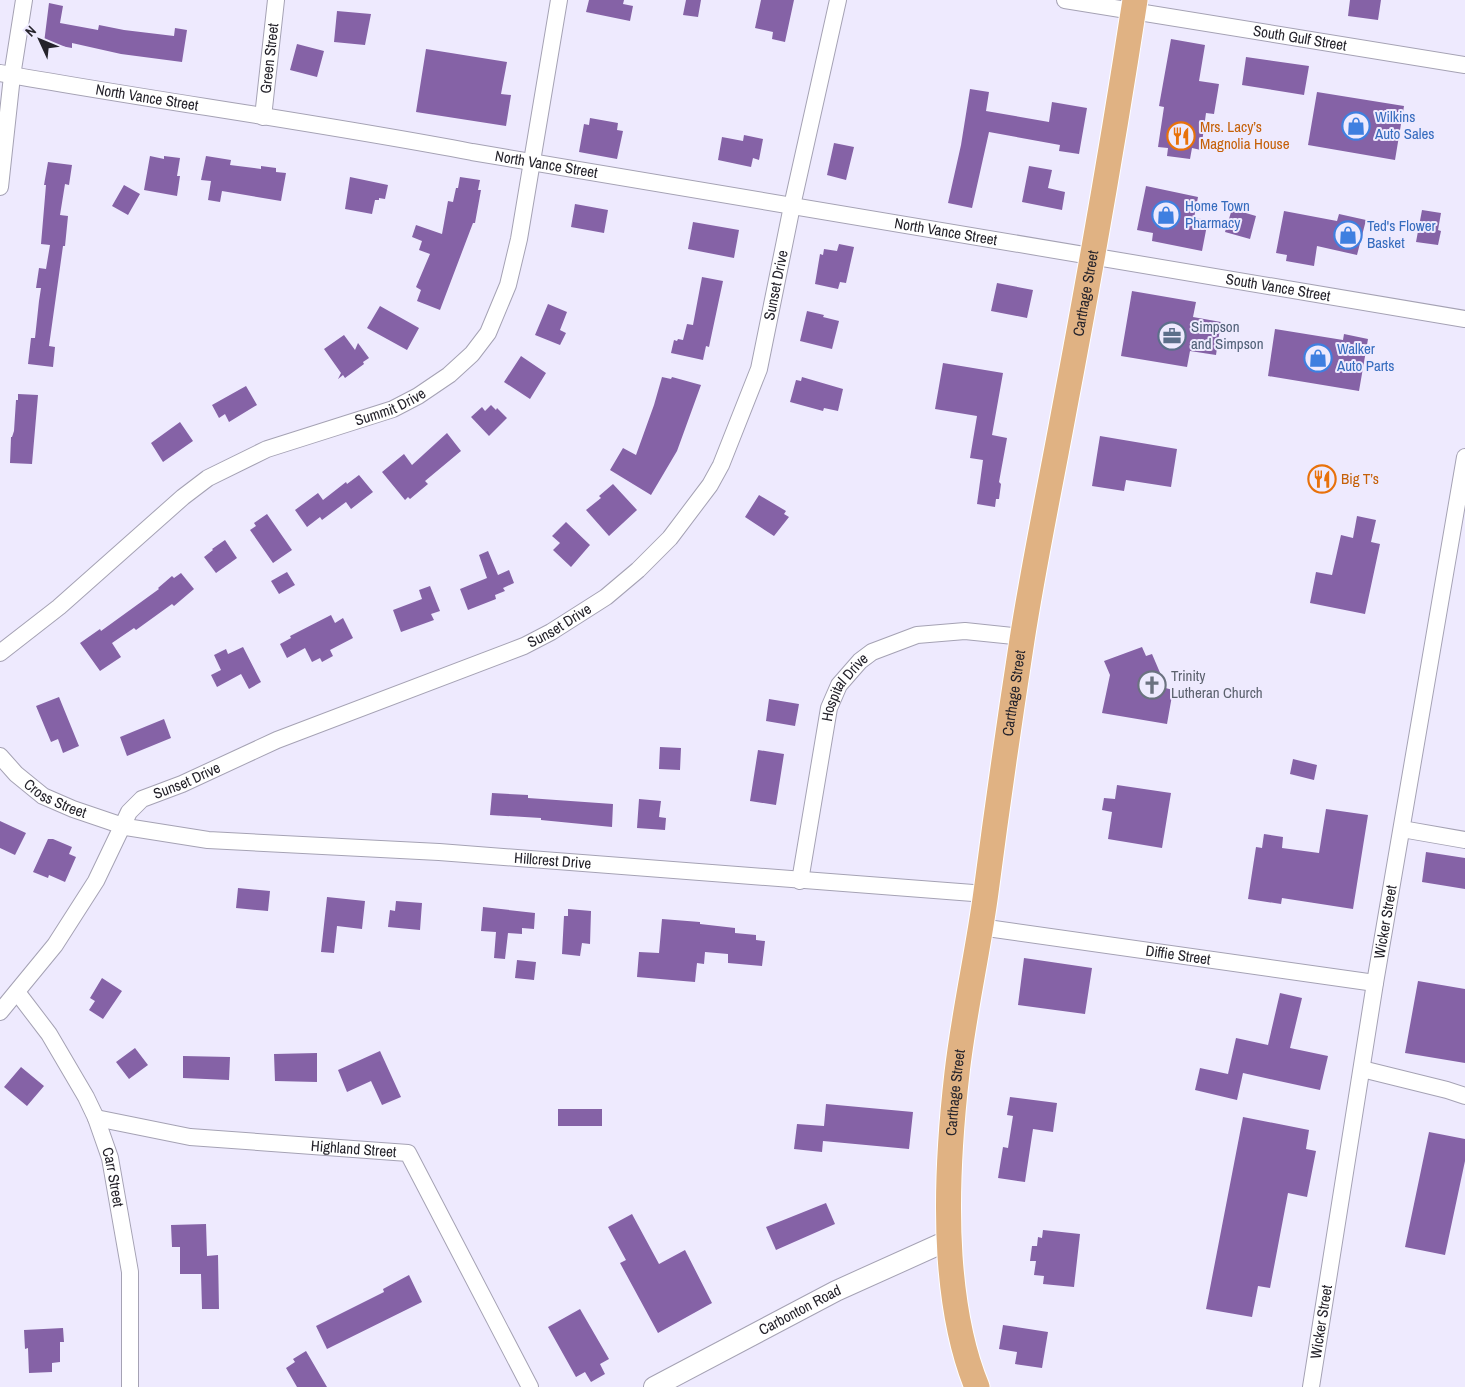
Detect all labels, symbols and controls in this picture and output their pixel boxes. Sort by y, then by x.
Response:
north arrow [15,15,65,65]
street label: South Gulf Street [1252,20,1349,56]
text: N [21,22,40,40]
street label: Green Street [255,22,283,94]
street label: North Vance Street [94,78,201,116]
place label: Wilkins Auto Sales [1374,106,1435,144]
shop icon: Wilkins Auto Sales [1341,111,1371,141]
place label: Mrs. Lacy’s Magnolia House [1200,116,1290,154]
restaurant icon: Mrs. Lacy’s Magnolia House [1166,121,1196,151]
street label: North Vance Street [494,145,600,183]
place label: Home Town Pharmacy [1185,195,1250,233]
shop icon: Home Town Pharmacy [1151,200,1181,230]
street label: North Vance Street [893,212,999,250]
place label: Ted's Flower Basket [1367,215,1436,253]
shop icon: Ted's Flower Basket [1333,220,1363,250]
street label: Sunset Drive [758,248,793,322]
street label: Carthage Street [1067,248,1103,338]
street label: South Vance Street [1224,268,1333,306]
place label: Simpson and Simpson [1191,316,1263,354]
office icon: Simpson and Simpson [1157,321,1187,351]
place label: Walker Auto Parts [1336,338,1394,376]
shop icon: Walker Auto Parts [1303,343,1333,373]
street label: Summit Drive [352,383,430,430]
restaurant icon: Big T’s [1307,464,1337,494]
place label: Big T’s [1341,468,1379,489]
street label: Sunset Drive [524,598,595,653]
street label: Hospital Drive [816,648,872,723]
street label: Carthage Street [997,648,1030,737]
place label: Trinity Lutheran Church [1171,665,1263,703]
church icon: Trinity Lutheran Church [1137,670,1167,700]
street label: Sunset Drive [150,757,224,804]
street label: Cross Street [20,773,90,823]
street label: Hillcrest Drive [513,847,592,874]
street label: Wicker Street [1368,883,1402,960]
street label: Diffie Street [1144,940,1213,970]
street label: Carthage Street [940,1047,970,1137]
street label: Highland Street [310,1135,398,1162]
street label: Carr Street [97,1144,130,1209]
street label: Carbonton Road [755,1279,844,1340]
street label: Wicker Street [1305,1283,1337,1360]

